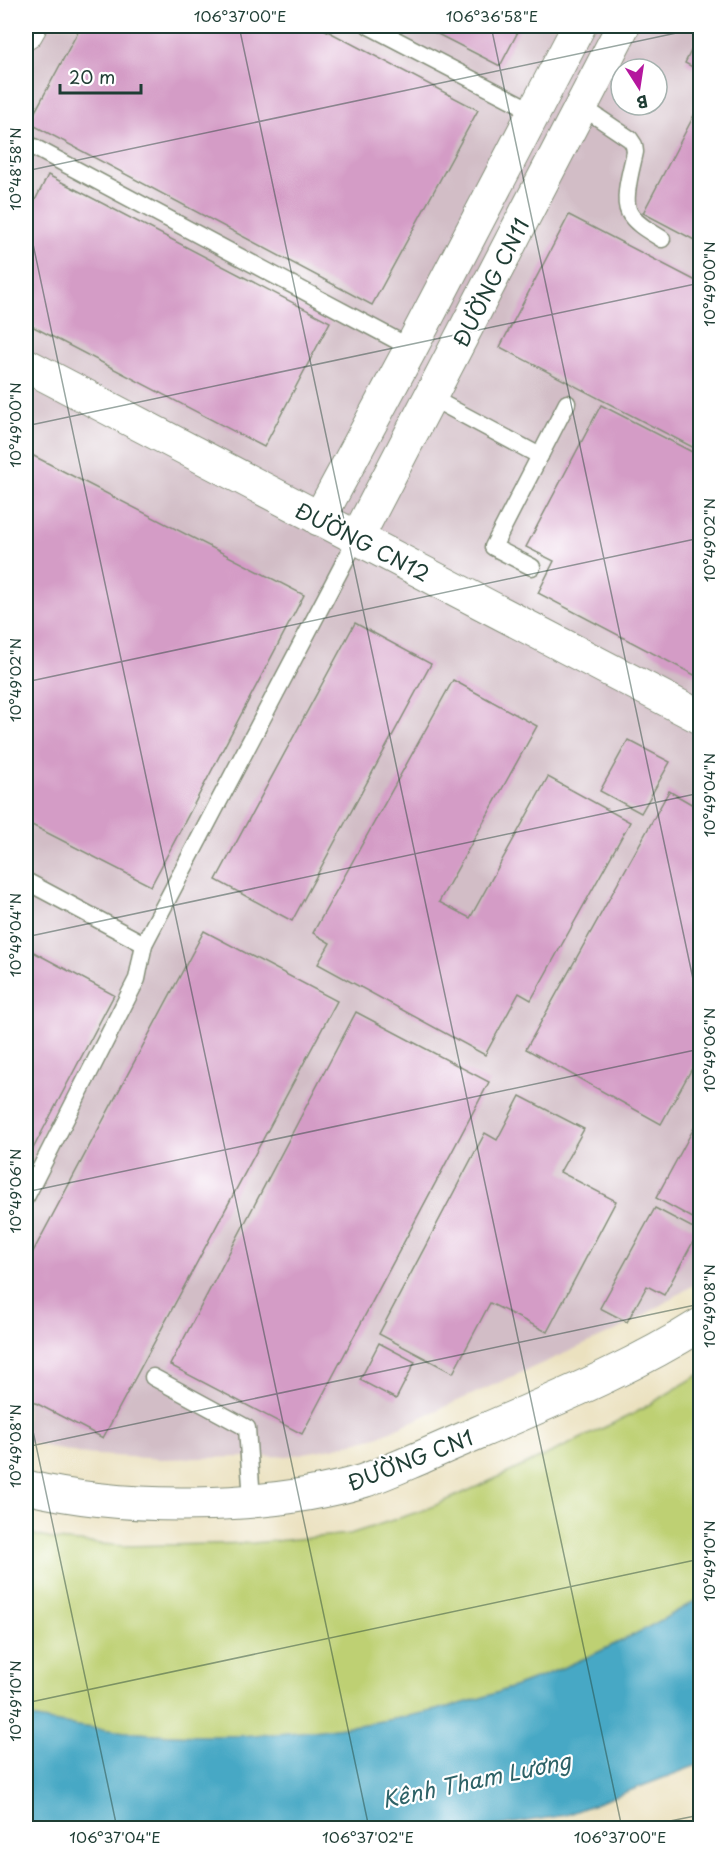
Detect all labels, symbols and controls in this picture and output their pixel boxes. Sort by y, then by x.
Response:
text: 106°37'00"E [194,4,286,27]
text: 106°36'58"E [446,4,538,27]
scale bar [60,57,141,95]
north arrow [609,57,669,117]
text: 20 m [69,63,115,90]
text: B [634,90,650,116]
text: 10°48'58"N [3,127,26,211]
street label: ĐƯỜNG CN11 [444,212,536,352]
text: 10°49'00"N [697,241,720,327]
text: 10°49'00"N [3,382,26,468]
street label: ĐƯỜNG CN12 [290,493,436,589]
text: 10°49'02"N [697,498,720,582]
text: 10°49'02"N [3,638,26,722]
text: 10°49'04"N [697,753,720,837]
text: 10°49'04"N [3,893,26,977]
text: 10°49'06"N [697,1008,720,1092]
text: 10°49'06"N [3,1149,26,1233]
text: 10°49'08"N [697,1264,720,1348]
text: 10°49'08"N [3,1404,26,1488]
street label: ĐƯỜNG CN1 [342,1420,478,1498]
text: 10°49'10"N [697,1520,720,1602]
text: 10°49'10"N [3,1660,26,1742]
water label: Kênh Tham Lương [379,1743,575,1815]
text: 106°37'04"E [69,1825,161,1848]
text: 106°37'02"E [322,1825,414,1848]
text: 106°37'00"E [574,1825,666,1848]

